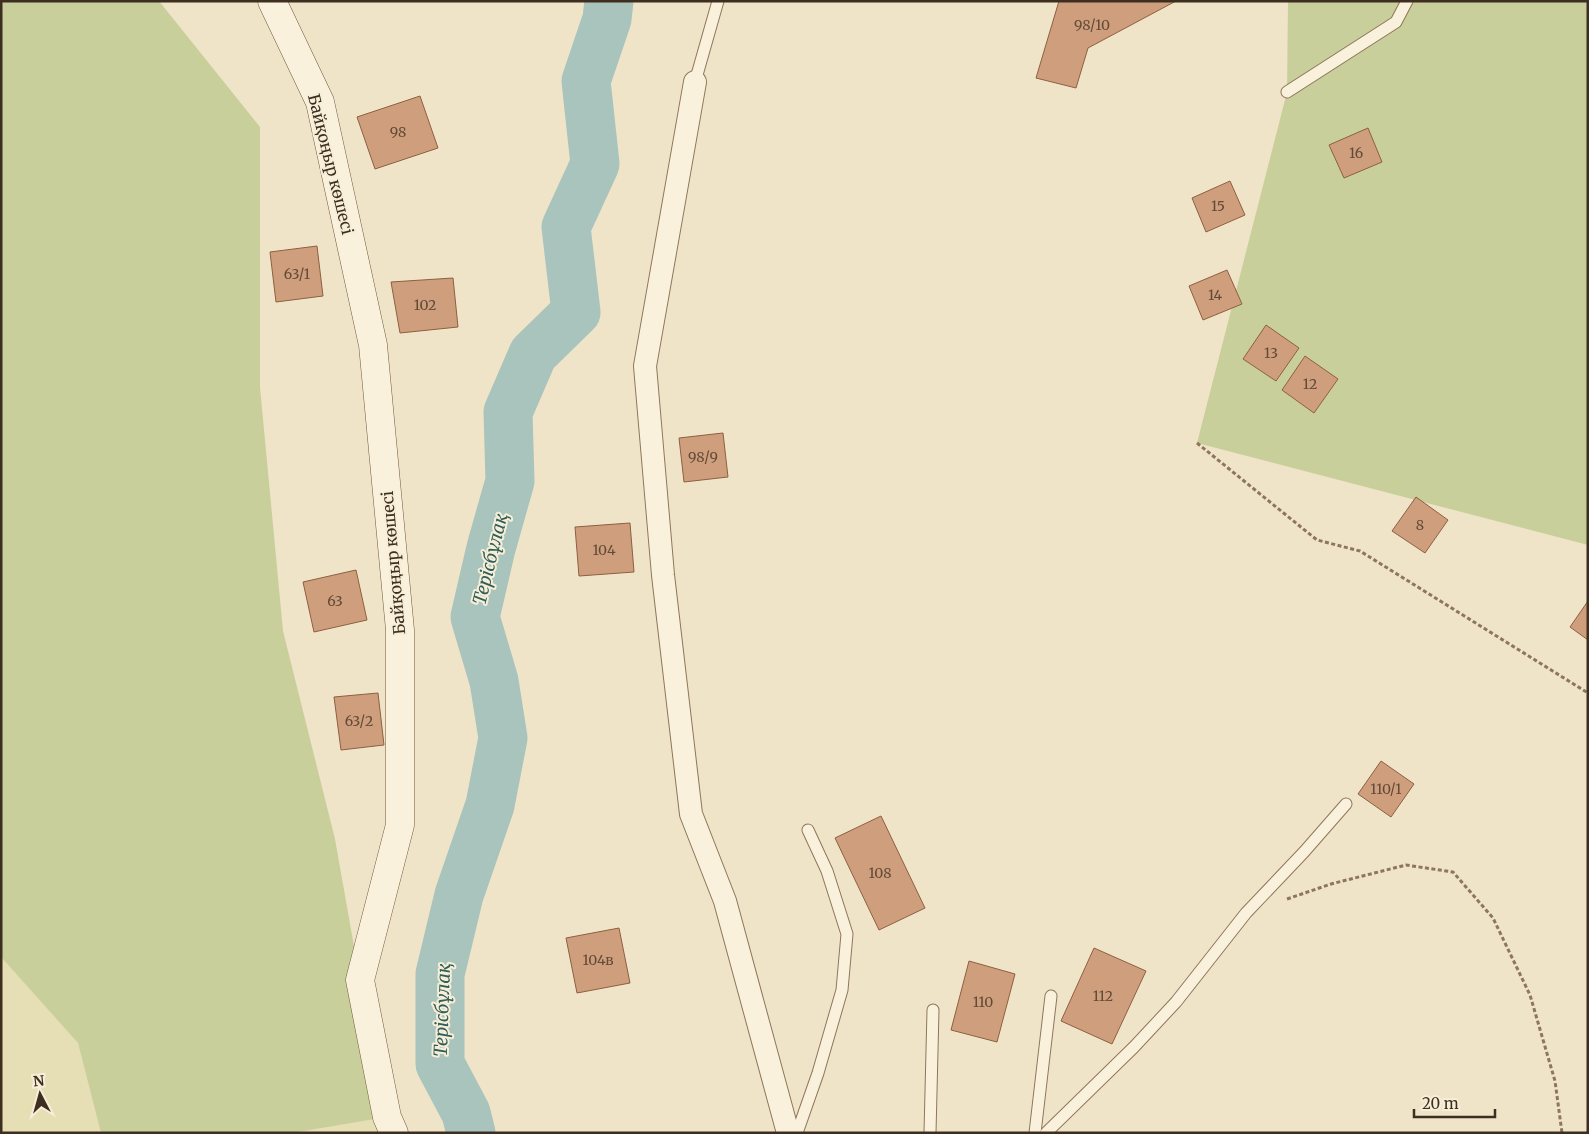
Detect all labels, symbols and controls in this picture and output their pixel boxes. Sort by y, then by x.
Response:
house number: 98/10 [1074,16,1110,34]
street label: Байқоңыр көшесі [304,92,358,236]
house number: 98 [390,123,406,141]
house number: 16 [1349,144,1363,162]
house number: 15 [1211,197,1225,215]
house number: 63/1 [284,265,310,283]
house number: 14 [1208,286,1222,304]
house number: 102 [414,296,436,314]
house number: 13 [1264,344,1278,362]
house number: 12 [1303,375,1317,393]
house number: 98/9 [688,448,718,466]
street label: Байқоңыр көшесі [377,490,409,636]
water label: Терісбұлақ [468,511,512,607]
house number: 8 [1416,516,1424,534]
house number: 104 [592,541,616,559]
house number: 63 [327,592,343,610]
house number: 63/2 [345,712,373,730]
house number: 110/1 [1370,780,1402,798]
house number: 108 [868,864,892,882]
house number: 104в [582,951,614,969]
water label: Терісбұлақ [429,963,455,1057]
house number: 112 [1093,987,1113,1005]
house number: 110 [973,993,993,1011]
north arrow [15,1069,65,1119]
text: N [32,1072,45,1091]
scale bar [1414,1086,1495,1118]
text: 20 m [1422,1094,1459,1113]

